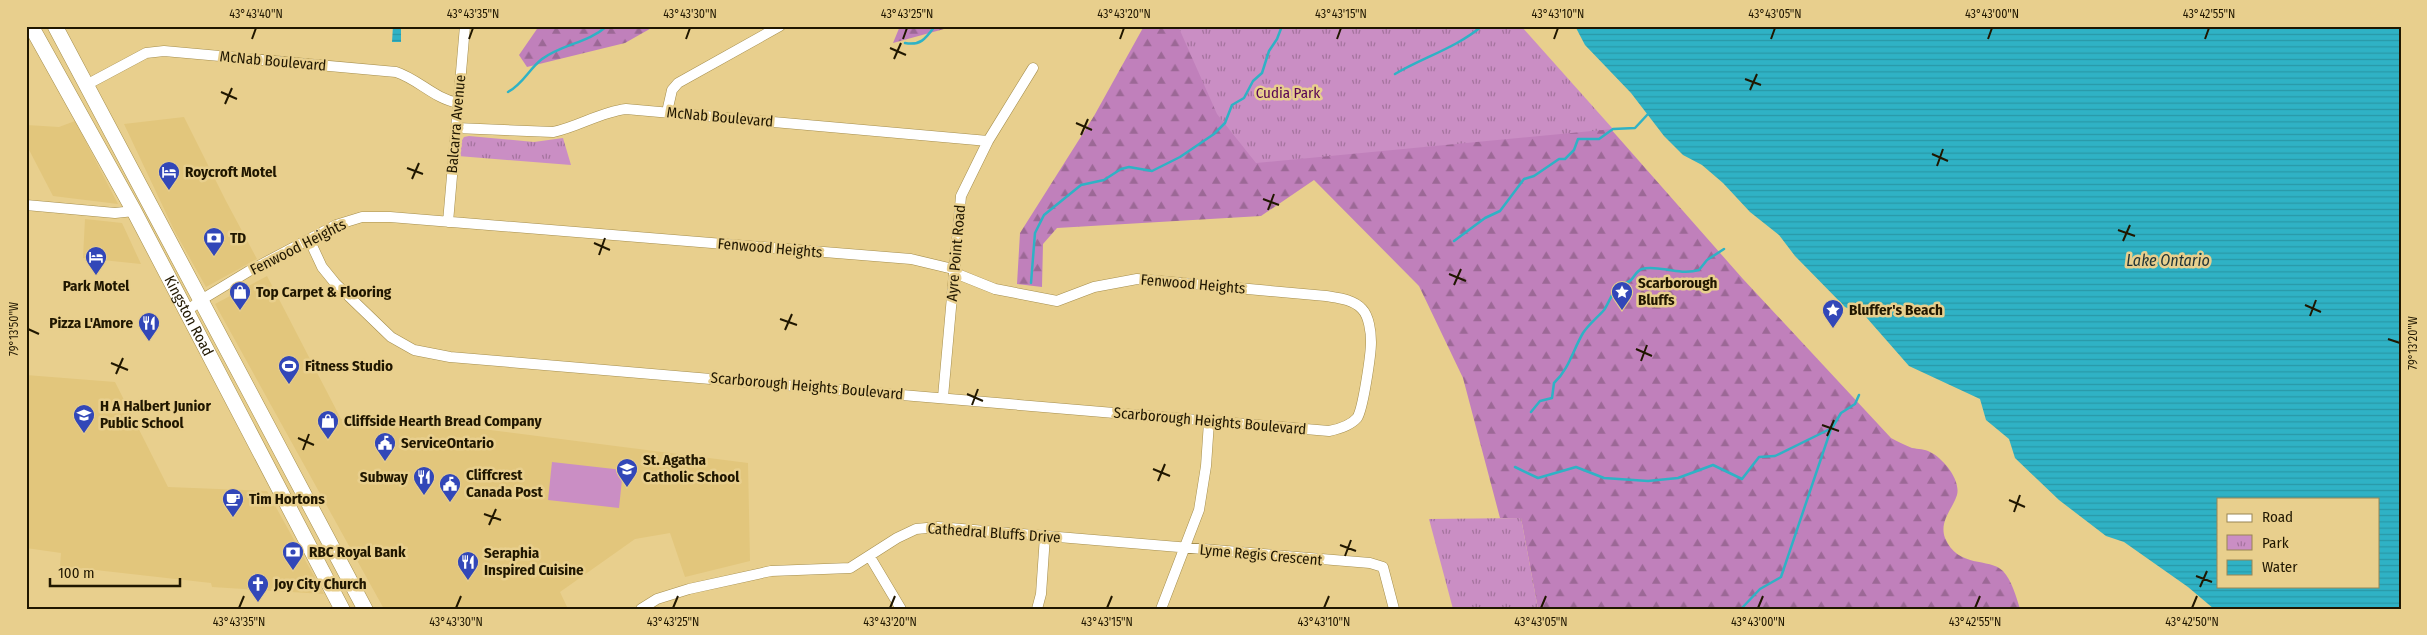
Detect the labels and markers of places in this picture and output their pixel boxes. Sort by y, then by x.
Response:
hotel icon: Roycroft Motel [157,160,181,191]
place label: Roycroft Motel [185,163,277,181]
bank icon: TD [202,226,226,257]
place label: TD [230,229,246,247]
hotel icon: Park Motel [84,245,108,276]
place label: Scarborough Bluffs [1638,274,1718,309]
place label: Park Motel [63,277,130,295]
shop icon: Top Carpet & Flooring [228,280,252,311]
place icon: Scarborough Bluffs [1610,280,1634,311]
place label: Top Carpet & Flooring [256,283,392,301]
place icon: Bluffer's Beach [1821,298,1845,329]
place label: Bluffer's Beach [1849,301,1943,319]
restaurant icon: Pizza L'Amore [137,311,161,342]
place label: Pizza L'Amore [49,314,133,332]
sports icon: Fitness Studio [277,354,301,385]
place label: Fitness Studio [305,357,393,375]
place label: H A Halbert Junior Public School [100,397,211,432]
school or university icon: H A Halbert Junior Public School [72,403,96,434]
shop icon: Cliffside Hearth Bread Company [316,409,340,440]
place label: Cliffside Hearth Bread Company [344,412,543,430]
public building icon: ServiceOntario [373,431,397,462]
place label: ServiceOntario [401,434,494,452]
place label: St. Agatha Catholic School [643,451,740,486]
school or university icon: St. Agatha Catholic School [615,457,639,488]
restaurant icon: Subway [412,465,436,496]
place label: Cliffcrest Canada Post [466,466,544,501]
place label: Subway [360,468,409,486]
public building icon: Cliffcrest Canada Post [438,472,462,503]
cafe icon: Tim Hortons [221,487,245,518]
place label: Tim Hortons [249,490,325,508]
bank icon: RBC Royal Bank [281,540,305,571]
place label: RBC Royal Bank [309,543,406,561]
place label: Seraphia Inspired Cuisine [484,544,584,579]
restaurant icon: Seraphia Inspired Cuisine [456,550,480,581]
church icon: Joy City Church [246,572,270,603]
place label: Joy City Church [273,575,367,593]

